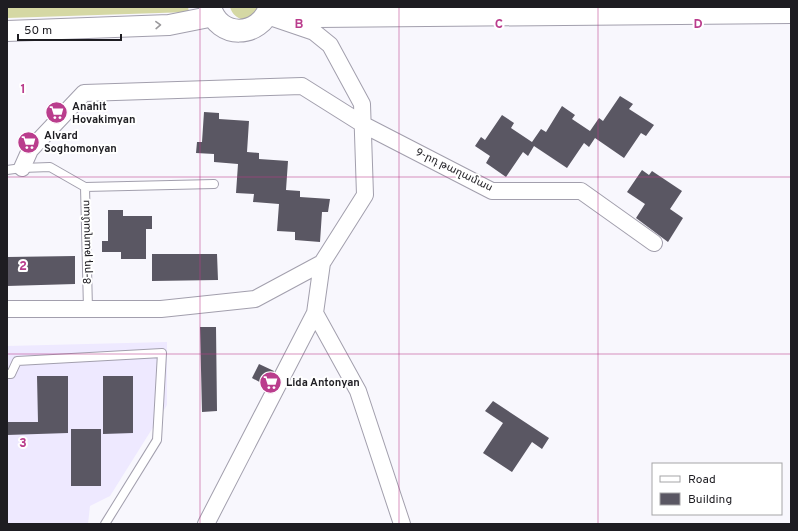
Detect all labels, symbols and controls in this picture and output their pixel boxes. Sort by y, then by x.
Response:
scale bar [18,16,121,42]
text: B [295,17,304,33]
text: C [495,17,503,33]
text: D [693,17,703,33]
one-way arrow [155,21,161,29]
text: 50 m [24,23,52,39]
text: 1 [20,82,26,98]
supermarket icon: Anahit Hovakimyan [43,100,69,126]
place label: Anahit Hovakimyan [72,100,136,127]
supermarket icon: Alvard Soghomonyan [15,129,41,155]
place label: Alvard Soghomonyan [44,129,117,156]
street label: 9-րդ թաղամաս [413,145,495,195]
street label: 8-րդ թաղամաս [79,200,95,284]
text: 2 [19,259,27,275]
supermarket icon: Lida Antonyan [257,370,283,396]
place label: Lida Antonyan [286,376,360,390]
text: 3 [19,436,27,452]
legend [652,463,782,515]
text: Road [688,472,716,488]
text: Building [688,492,732,508]

